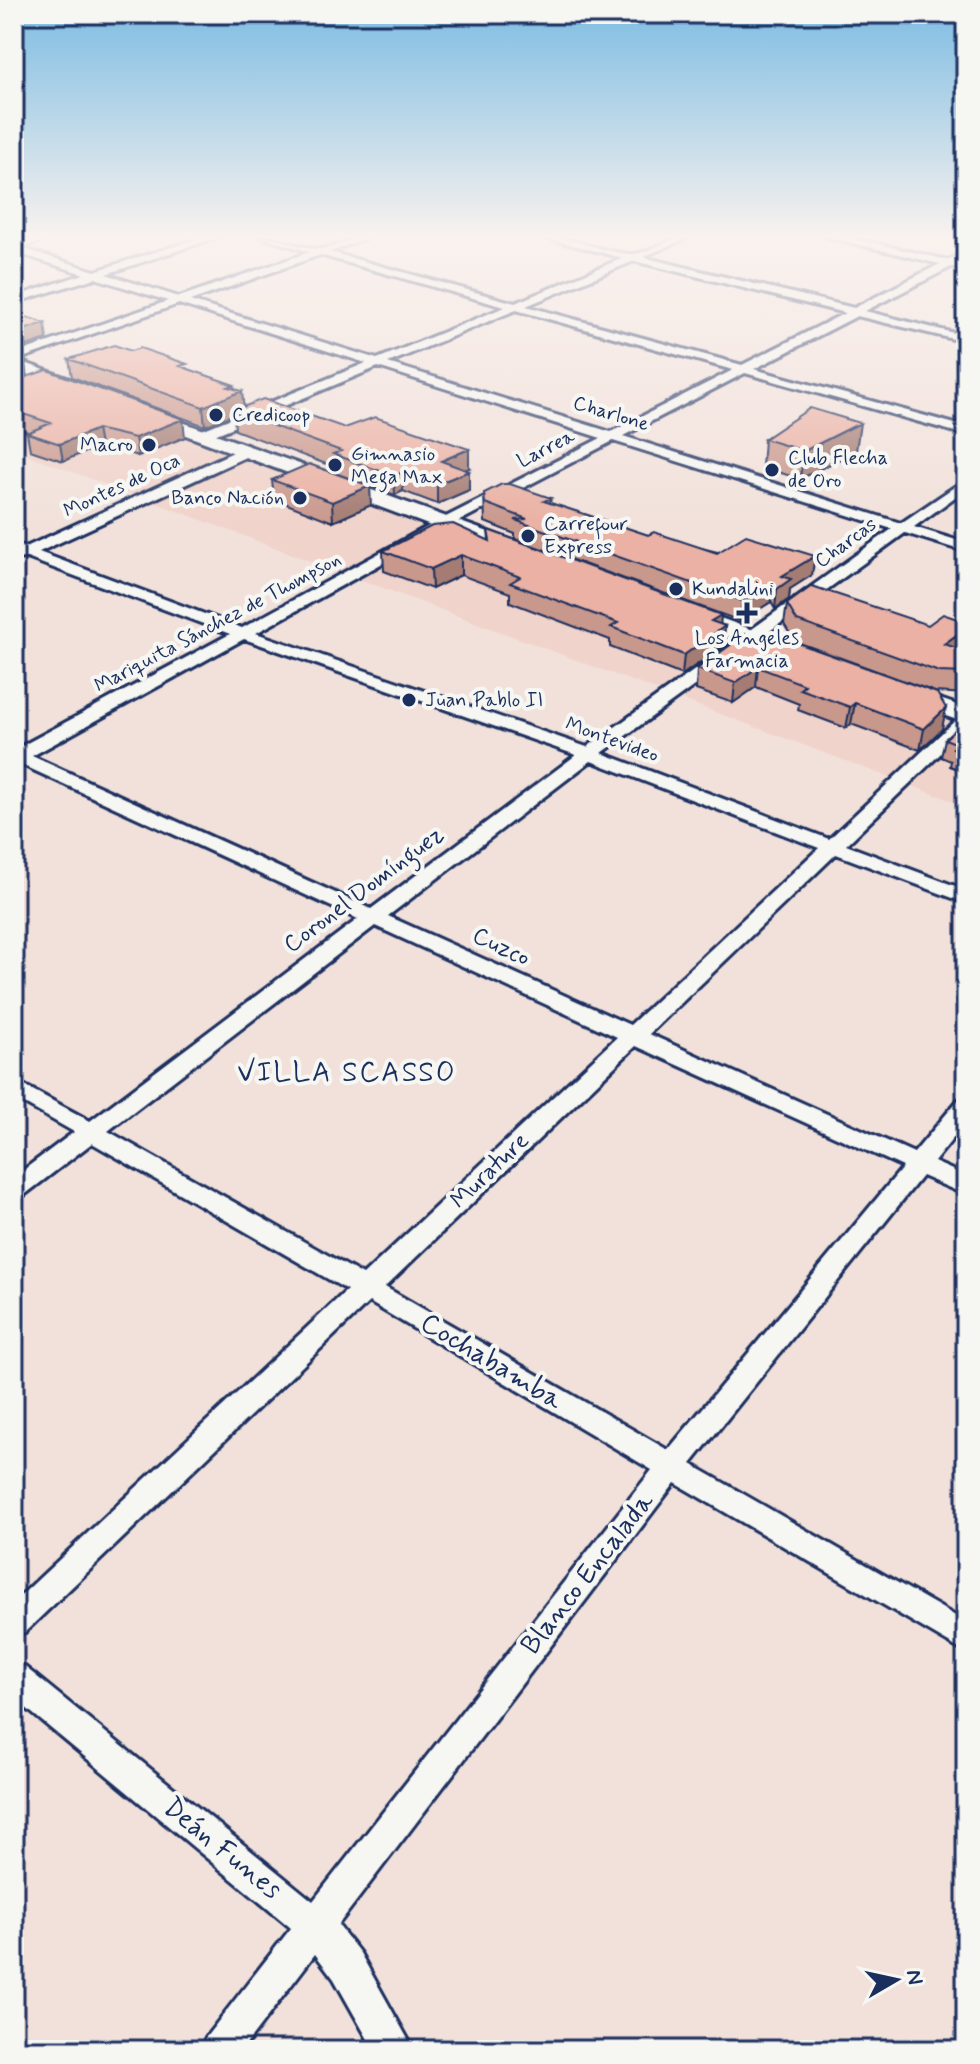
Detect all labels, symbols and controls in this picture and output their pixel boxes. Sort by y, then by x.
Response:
street label: Charlone [570,390,652,438]
place label: Credicoop [232,402,310,429]
marker: Credicoop [207,406,225,424]
street label: Larrea [513,423,580,475]
place label: Macro [80,432,133,459]
marker: Macro [140,436,158,454]
place label: Gimnasio Mega Max [351,441,443,493]
place label: Club Flecha de Oro [788,445,888,495]
street label: Montes de Oca [59,447,185,525]
marker: Gimnasio Mega Max [326,456,344,474]
marker: Club Flecha de Oro [763,461,781,479]
place label: Banco Nación [171,485,284,512]
marker: Banco Nación [291,489,309,507]
place label: Carrefour Express [544,511,628,561]
street label: Charcas [810,511,883,575]
marker: Carrefour Express [519,527,537,545]
street label: Mariquita Sánchez de Thompson [90,546,346,700]
place label: Kundalini [692,576,773,603]
marker: Kundalini [667,580,685,598]
marker: Los Angeles Farmacia [738,604,756,622]
place label: Los Angeles Farmacia [695,625,799,675]
place label: Juan Pablo II [425,687,543,714]
marker: Juan Pablo II [400,691,418,709]
street label: Montevideo [562,711,662,769]
street label: Coronel Domínguez [278,820,452,963]
street label: Cuzco [467,920,535,974]
district label: VILLA SCASSO [237,1055,457,1092]
street label: Murature [444,1126,536,1216]
street label: Cochabamba [413,1305,569,1419]
street label: Blanco Encalada [513,1485,663,1663]
street label: Deán Funes [155,1790,289,1908]
north arrow [856,1940,936,2020]
text: N [899,1968,929,1987]

